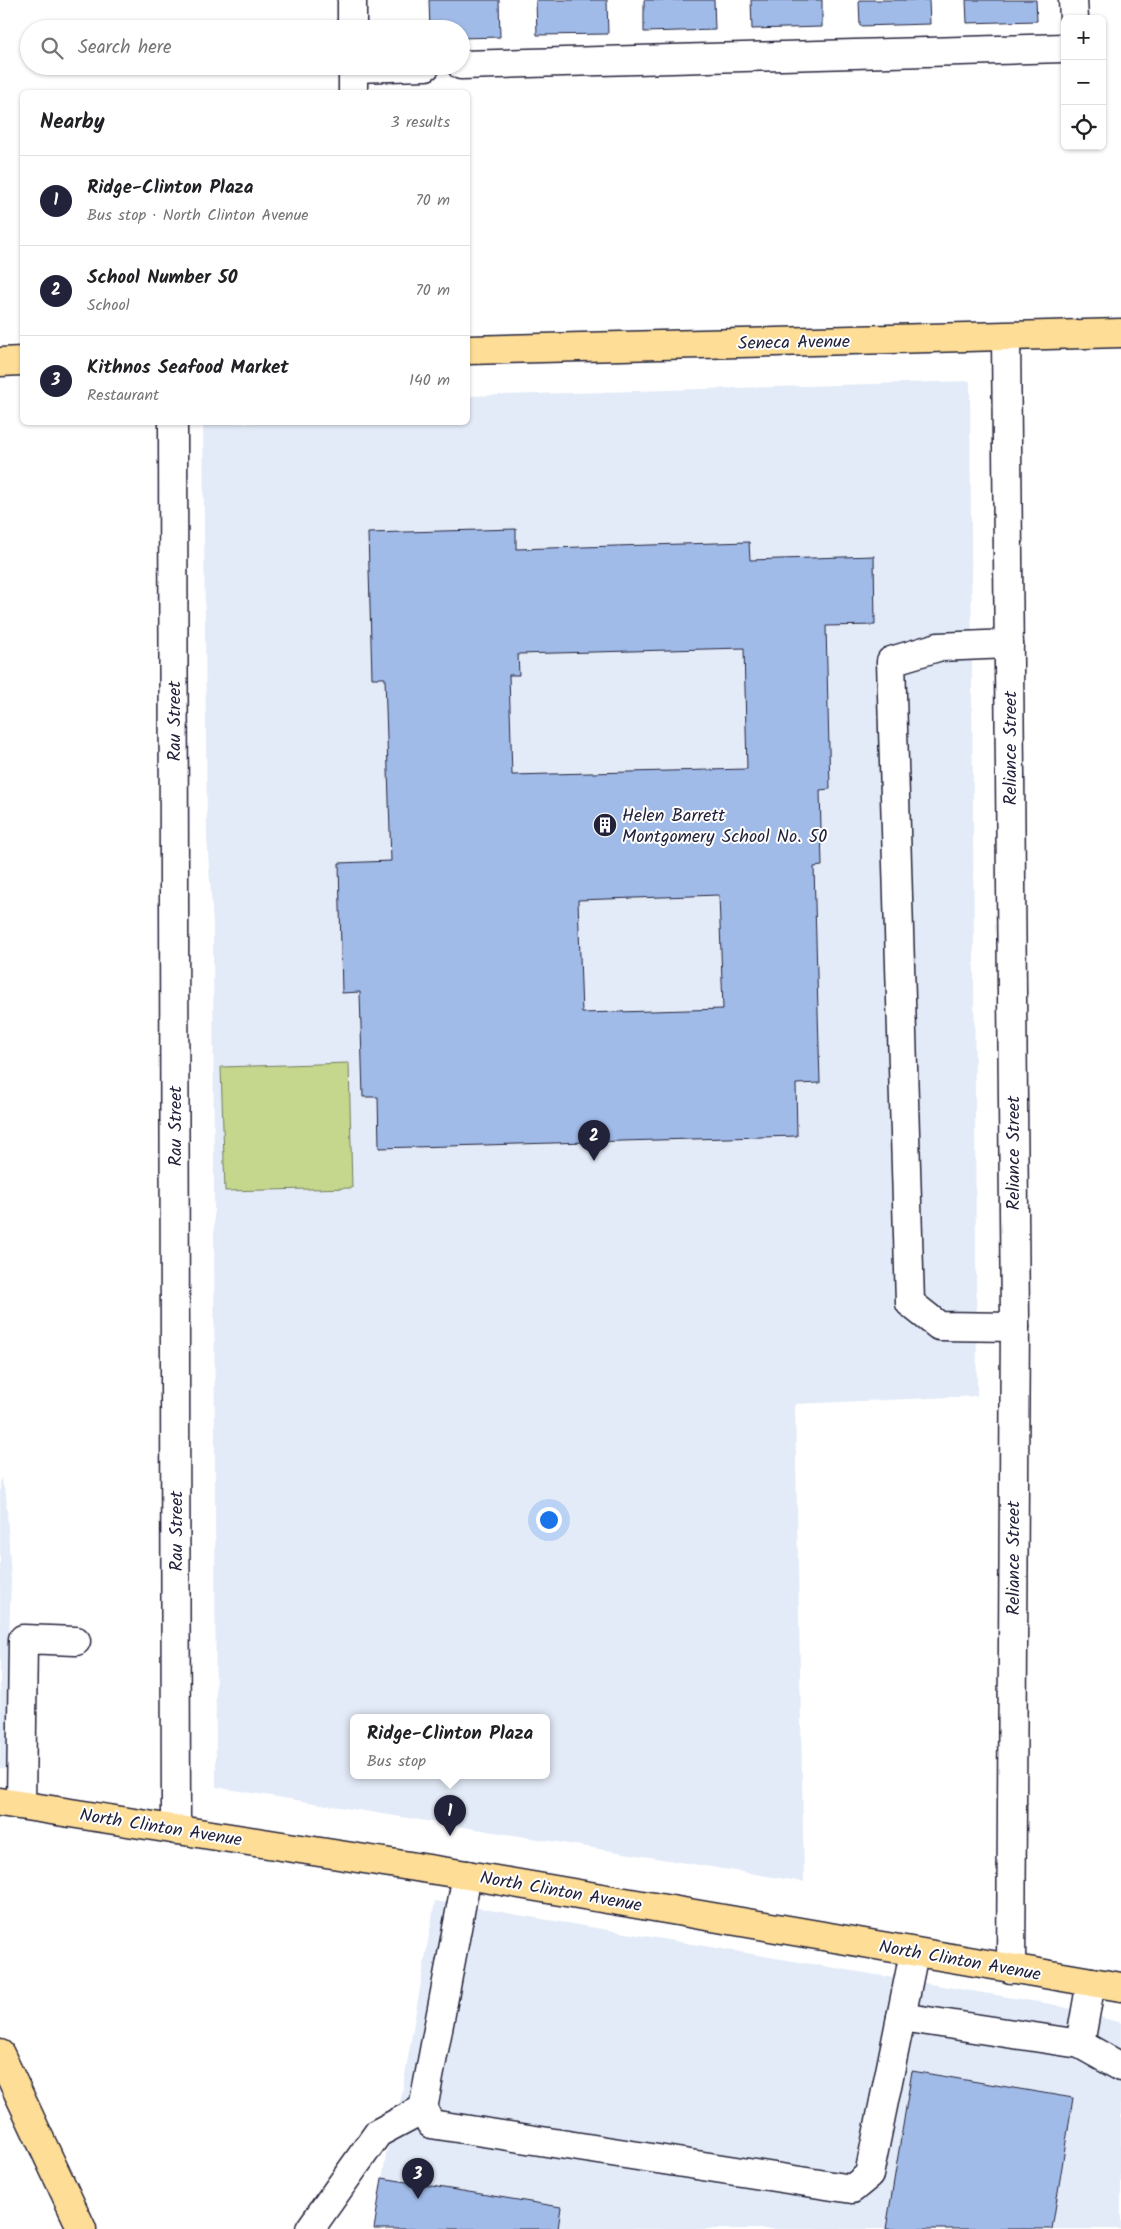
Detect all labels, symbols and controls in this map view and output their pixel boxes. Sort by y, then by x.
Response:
map controls [1061,15,1106,150]
button: + [1061,15,1106,60]
search box [20,20,470,75]
text: Search here [78,33,172,63]
icon: search [38,34,66,62]
button: − [1061,60,1106,105]
button: locate [1061,105,1106,150]
text: Nearby [40,106,105,139]
text: 3 results [391,110,450,135]
text: Ridge-Clinton Plaza [87,173,253,203]
text: 1 [54,188,58,213]
text: 70 m [415,188,450,213]
text: Bus stop · North Clinton Avenue [87,203,309,228]
text: School Number 50 [87,263,238,293]
text: 2 [51,278,61,303]
text: 70 m [415,278,450,303]
text: School [87,293,130,318]
street label: Seneca Avenue [738,328,850,359]
text: Kithnos Seafood Market [87,353,289,383]
text: 3 [52,368,60,393]
text: 140 m [409,368,450,393]
text: Restaurant [87,383,159,408]
street label: Rau Street [161,680,190,761]
street label: Reliance Street [997,690,1026,805]
place label: Helen Barrett Montgomery School No. 50 [622,802,827,852]
building icon: Helen Barrett Montgomery School No. 50 [592,812,618,838]
street label: Rau Street [162,1085,191,1166]
street label: Reliance Street [1000,1095,1029,1210]
pin: 2 [578,1120,610,1161]
street label: Rau Street [163,1490,192,1571]
street label: Reliance Street [1000,1500,1029,1615]
your location [536,1507,562,1533]
popup [350,1714,550,1779]
text: Ridge-Clinton Plaza [367,1719,533,1749]
text: Bus stop [367,1749,426,1774]
pin: 1 [434,1795,466,1836]
street label: North Clinton Avenue [77,1801,244,1856]
street label: North Clinton Avenue [477,1864,644,1921]
street label: North Clinton Avenue [876,1933,1043,1990]
pin: 3 [402,2158,434,2199]

